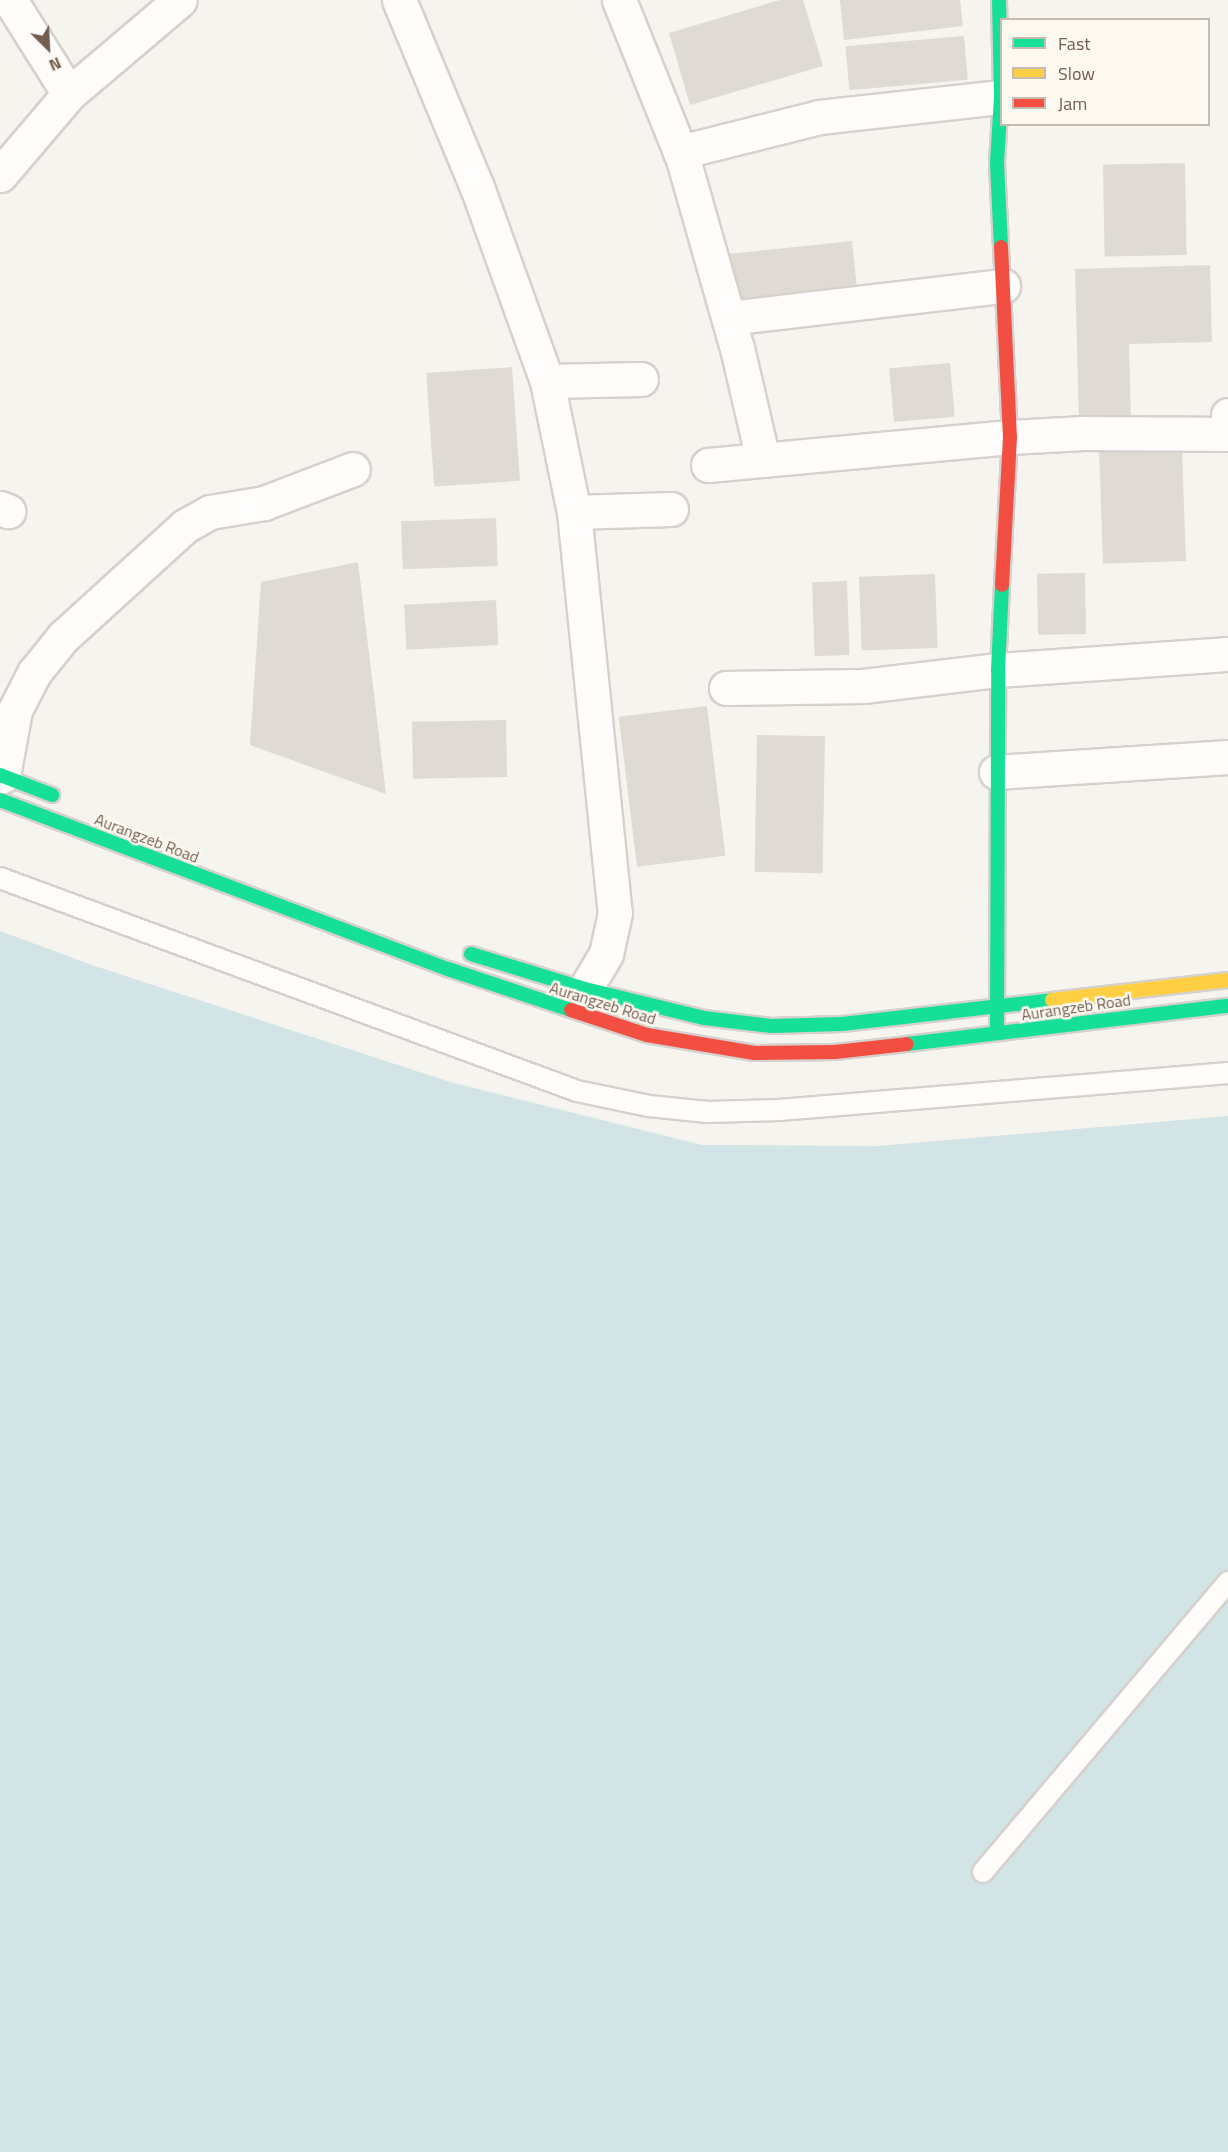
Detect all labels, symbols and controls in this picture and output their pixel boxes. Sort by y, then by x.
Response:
north arrow [18,18,78,78]
legend [1000,18,1210,126]
text: Fast [1058,30,1091,57]
text: N [45,51,65,78]
text: Slow [1058,60,1095,87]
text: Jam [1058,90,1087,117]
street label: Aurangzeb Road [92,809,202,867]
street label: Aurangzeb Road [547,978,659,1028]
street label: Aurangzeb Road [1020,990,1132,1024]

